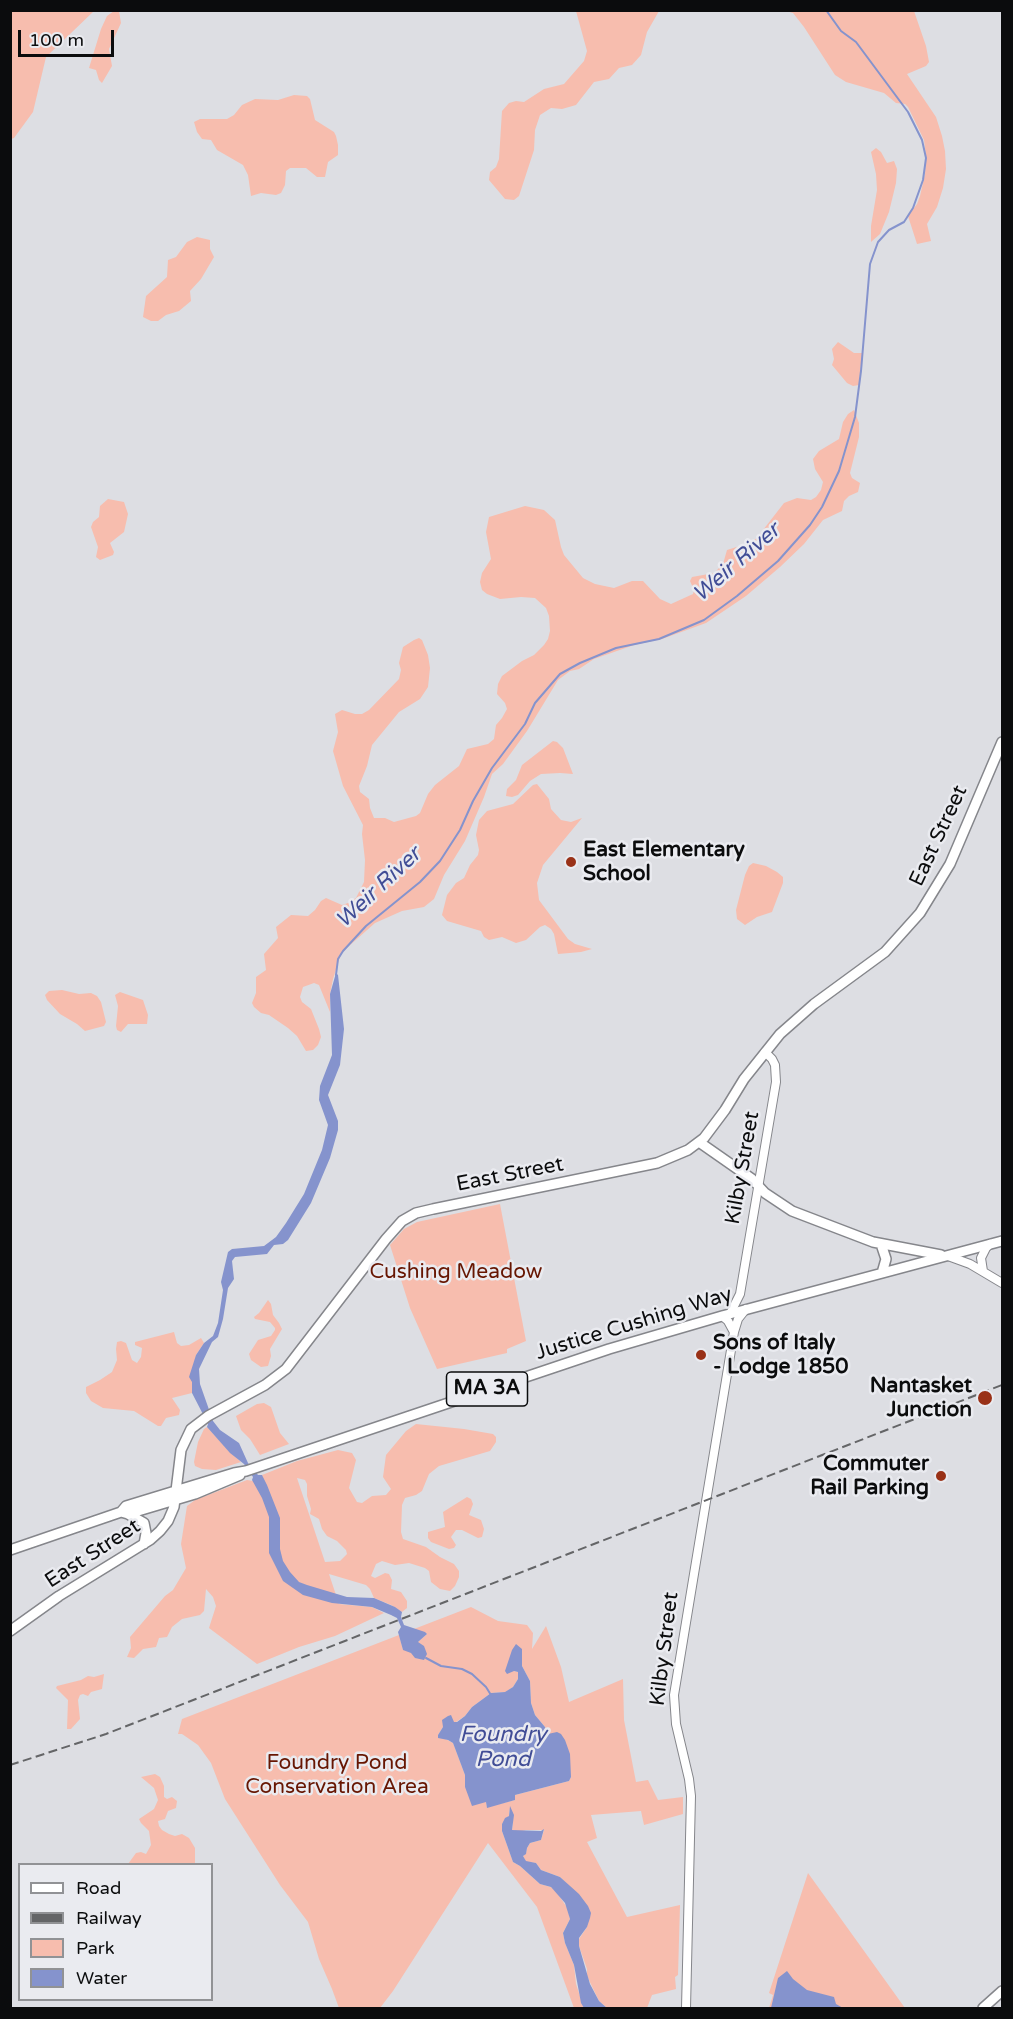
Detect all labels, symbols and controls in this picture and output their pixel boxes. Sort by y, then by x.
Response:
scale bar [21,18,117,56]
text: 100 m [29,29,84,51]
water label: Weir River [688,518,786,608]
street label: East Street [905,781,973,891]
place label: East Elementary School [583,837,745,887]
water label: Weir River [331,842,427,934]
marker: East Elementary School [564,855,578,869]
street label: Kilby Street [721,1109,765,1227]
street label: East Street [454,1152,566,1198]
park label: Cushing Meadow [370,1259,542,1285]
street label: Justice Cushing Way [533,1282,735,1366]
place label: Sons of Italy - Lodge 1850 [713,1330,848,1380]
marker: Sons of Italy - Lodge 1850 [694,1348,708,1362]
road number: MA 3A [446,1372,528,1406]
place label: Nantasket Junction [870,1373,972,1423]
marker: Nantasket Junction [976,1389,994,1407]
place label: Commuter Rail Parking [810,1451,929,1501]
marker: Commuter Rail Parking [934,1469,948,1483]
street label: East Street [41,1514,145,1594]
street label: Kilby Street [646,1591,684,1707]
water label: Foundry Pond [460,1722,546,1774]
park label: Foundry Pond Conservation Area [245,1750,429,1800]
legend [18,1863,213,2001]
text: Road [76,1877,121,1899]
text: Railway [76,1907,142,1929]
text: Park [76,1937,114,1959]
text: Water [76,1967,127,1989]

